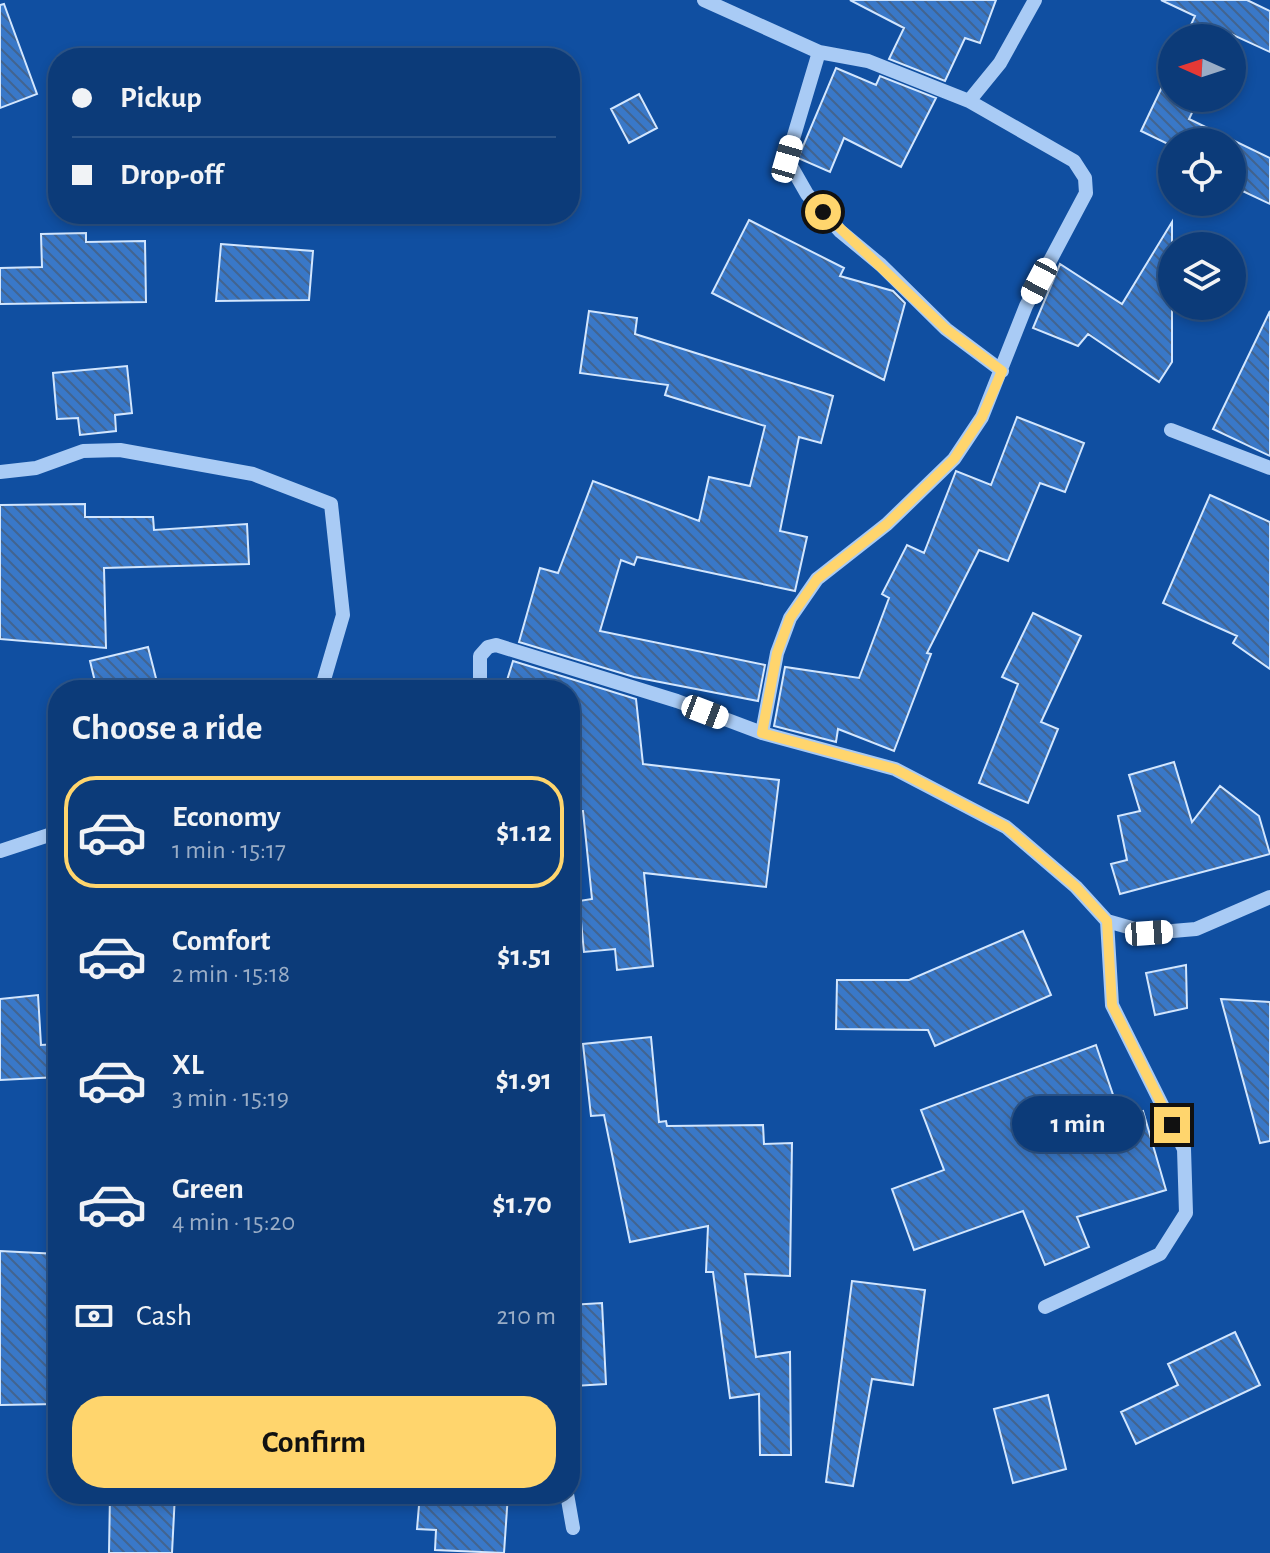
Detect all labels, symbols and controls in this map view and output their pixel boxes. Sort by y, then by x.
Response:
north arrow [1158,24,1246,112]
map controls [1158,24,1246,320]
text: Pickup [120,83,202,113]
button: locate [1158,128,1246,216]
car [769,133,805,185]
text: Drop-off [120,160,223,190]
route start [805,194,841,230]
button: layers [1158,232,1246,320]
car [1017,254,1061,308]
car [678,692,732,732]
text: Choose a ride [72,710,262,746]
icon: car [76,796,148,868]
text: Economy [172,802,281,832]
text: $1.12 [496,817,552,847]
text: 1 min · 15:17 [172,837,286,863]
car [1124,919,1174,947]
icon: car [76,920,148,992]
text: Comfort [172,926,271,956]
text: $1.51 [497,941,552,971]
text: 2 min · 15:18 [172,961,290,987]
icon: car [76,1044,148,1116]
text: XL [172,1050,204,1080]
text: $1.91 [496,1065,552,1095]
text: 3 min · 15:19 [172,1085,289,1111]
callout: 1 min [1012,1097,1144,1153]
route end [1154,1107,1190,1143]
text: 1 min [1051,1111,1105,1137]
icon: car [76,1168,148,1240]
text: Green [172,1174,244,1204]
text: $1.70 [492,1189,552,1219]
text: 4 min · 15:20 [172,1209,295,1235]
icon: cash [72,1294,116,1338]
text: Cash [136,1301,192,1331]
text: 210 m [496,1303,556,1329]
button: Confirm [72,1396,556,1488]

